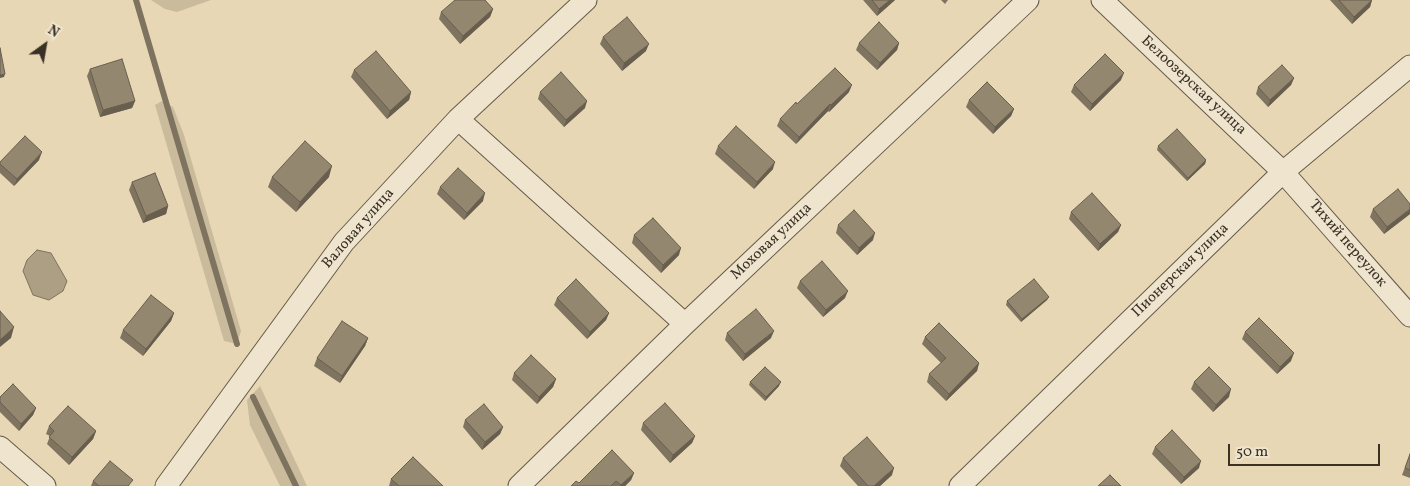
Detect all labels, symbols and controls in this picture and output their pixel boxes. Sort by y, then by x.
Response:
north arrow [20,20,70,70]
text: N [44,21,63,43]
street label: Белоозерская улица [1137,33,1249,139]
street label: Валовая улица [319,185,399,273]
street label: Тихий переулок [1304,197,1390,291]
street label: Моховая улица [728,200,816,284]
street label: Пионерская улица [1129,220,1233,322]
scale bar [1230,434,1382,466]
text: 50 m [1236,442,1268,463]

